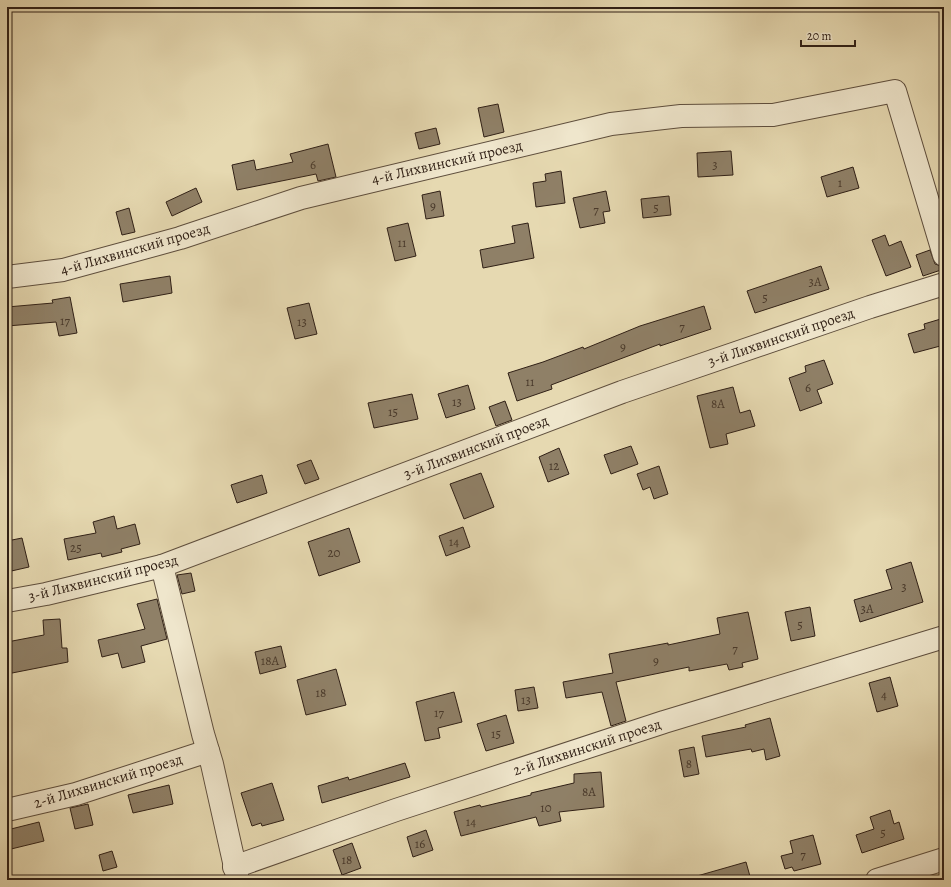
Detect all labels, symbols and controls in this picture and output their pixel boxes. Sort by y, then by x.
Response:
scale bar [801,22,855,48]
text: 20 m [807,28,831,44]
street label: 4-й Лихвинский проезд [370,135,524,189]
house number: 6 [310,156,316,173]
house number: 3 [712,156,718,173]
house number: 1 [838,174,843,191]
house number: 9 [430,197,436,214]
house number: 5 [653,199,659,216]
house number: 7 [593,201,599,218]
street label: 4-й Лихвинский проезд [58,218,212,280]
house number: 11 [398,234,407,251]
house number: 3А [808,273,822,290]
house number: 5 [762,289,768,306]
street label: 3-й Лихвинский проезд [705,303,857,371]
house number: 17 [60,312,70,329]
house number: 13 [297,313,307,330]
house number: 7 [679,318,685,335]
house number: 9 [620,338,626,355]
house number: 11 [526,373,535,390]
house number: 6 [805,379,811,396]
house number: 13 [452,393,462,410]
house number: 8А [711,395,725,412]
house number: 15 [388,403,398,420]
street label: 3-й Лихвинский проезд [401,410,551,484]
house number: 12 [549,457,559,474]
house number: 14 [449,533,459,550]
house number: 25 [70,539,82,556]
house number: 20 [327,544,341,561]
street label: 3-й Лихвинский проезд [26,550,180,606]
house number: 3 [901,578,907,595]
house number: 3А [860,600,874,617]
house number: 5 [797,616,803,633]
house number: 7 [732,640,738,657]
house number: 18А [261,652,280,669]
house number: 9 [653,652,659,669]
house number: 18 [316,684,326,701]
house number: 4 [881,686,887,703]
house number: 13 [521,691,531,708]
house number: 17 [434,704,444,721]
street label: 2-й Лихвинский проезд [510,714,664,780]
house number: 15 [491,725,501,742]
street label: 2-й Лихвинский проезд [31,749,185,813]
house number: 8 [686,755,692,772]
house number: 8А [582,783,596,800]
house number: 10 [540,799,552,816]
house number: 14 [466,813,476,830]
house number: 5 [880,824,886,841]
house number: 16 [415,835,425,852]
house number: 7 [800,846,806,863]
house number: 18 [342,851,352,868]

